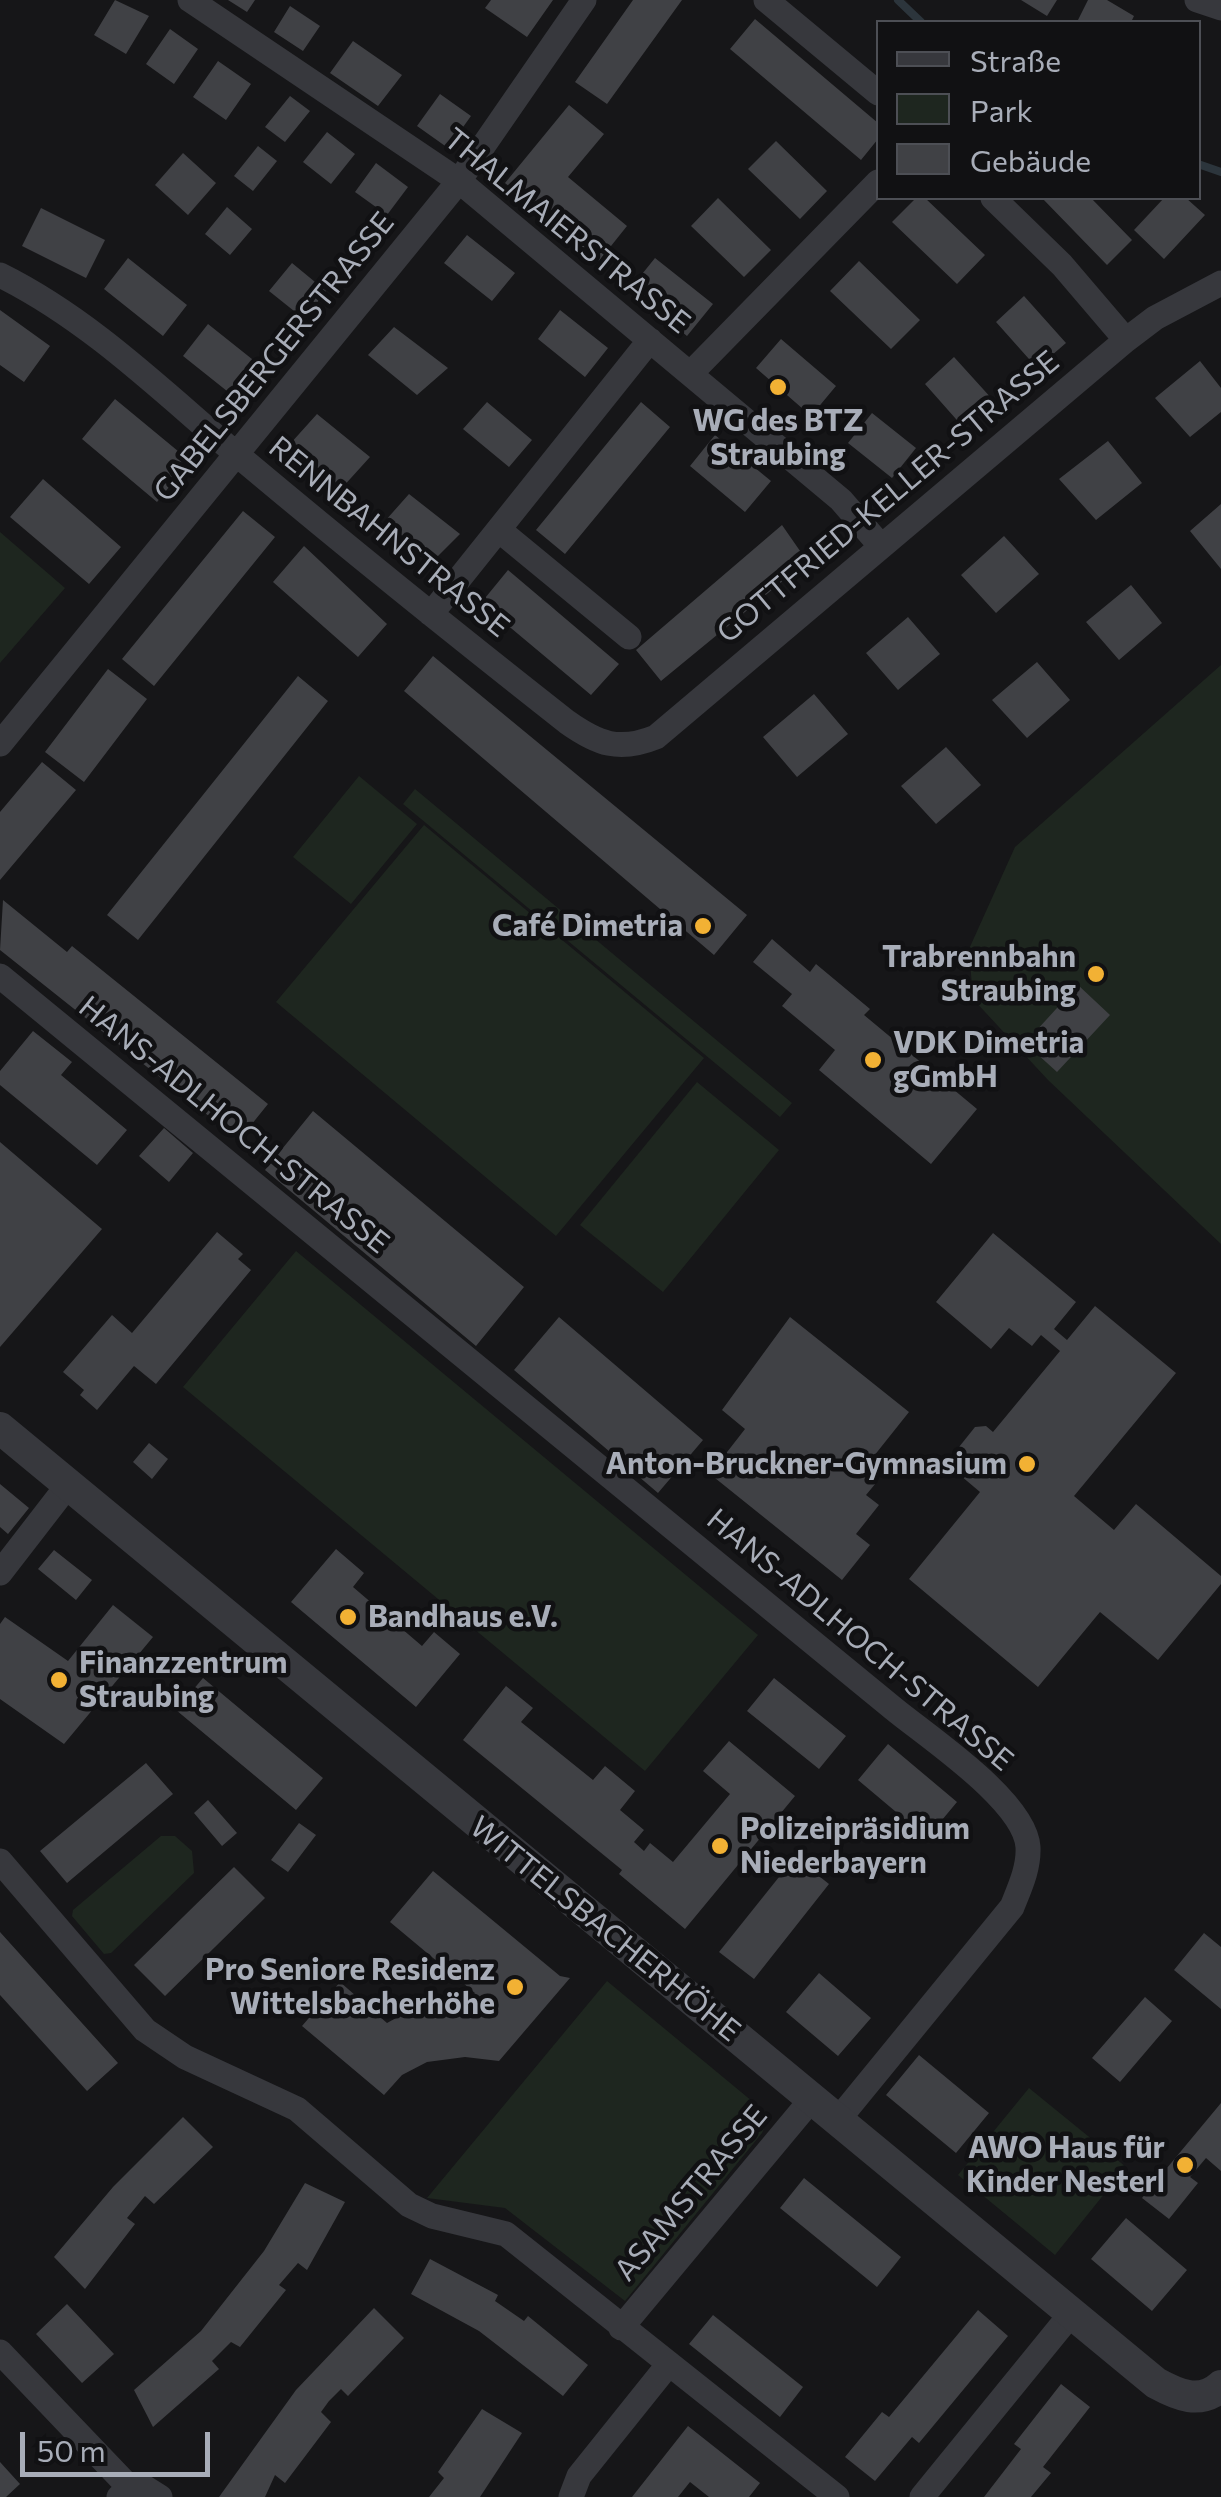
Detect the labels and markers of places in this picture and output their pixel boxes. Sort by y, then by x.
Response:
marker: WG des BTZ Straubing [767,376,789,398]
place label: WG des BTZ Straubing [692,403,864,474]
place label: Café Dimetria [492,908,683,944]
marker: Café Dimetria [692,915,714,937]
place label: Trabrennbahn Straubing [882,939,1076,1010]
marker: Trabrennbahn Straubing [1085,963,1107,985]
place label: VDK Dimetria gGmbH [893,1025,1084,1096]
marker: VDK Dimetria gGmbH [862,1049,884,1071]
place label: Anton-Bruckner-Gymnasium [606,1446,1007,1482]
marker: Anton-Bruckner-Gymnasium [1016,1453,1038,1475]
place label: Bandhaus e.V. [368,1599,558,1635]
marker: Bandhaus e.V. [337,1606,359,1628]
place label: Finanzzentrum Straubing [79,1645,288,1716]
marker: Finanzzentrum Straubing [48,1669,70,1691]
place label: Polizeipräsidium Niederbayern [740,1811,970,1882]
marker: Polizeipräsidium Niederbayern [709,1835,731,1857]
place label: Pro Seniore Residenz Wittelsbacherhöhe [205,1952,495,2022]
marker: Pro Seniore Residenz Wittelsbacherhöhe [504,1976,526,1998]
place label: AWO Haus für Kinder Nesterl [966,2130,1165,2200]
marker: AWO Haus für Kinder Nesterl [1174,2154,1196,2176]

